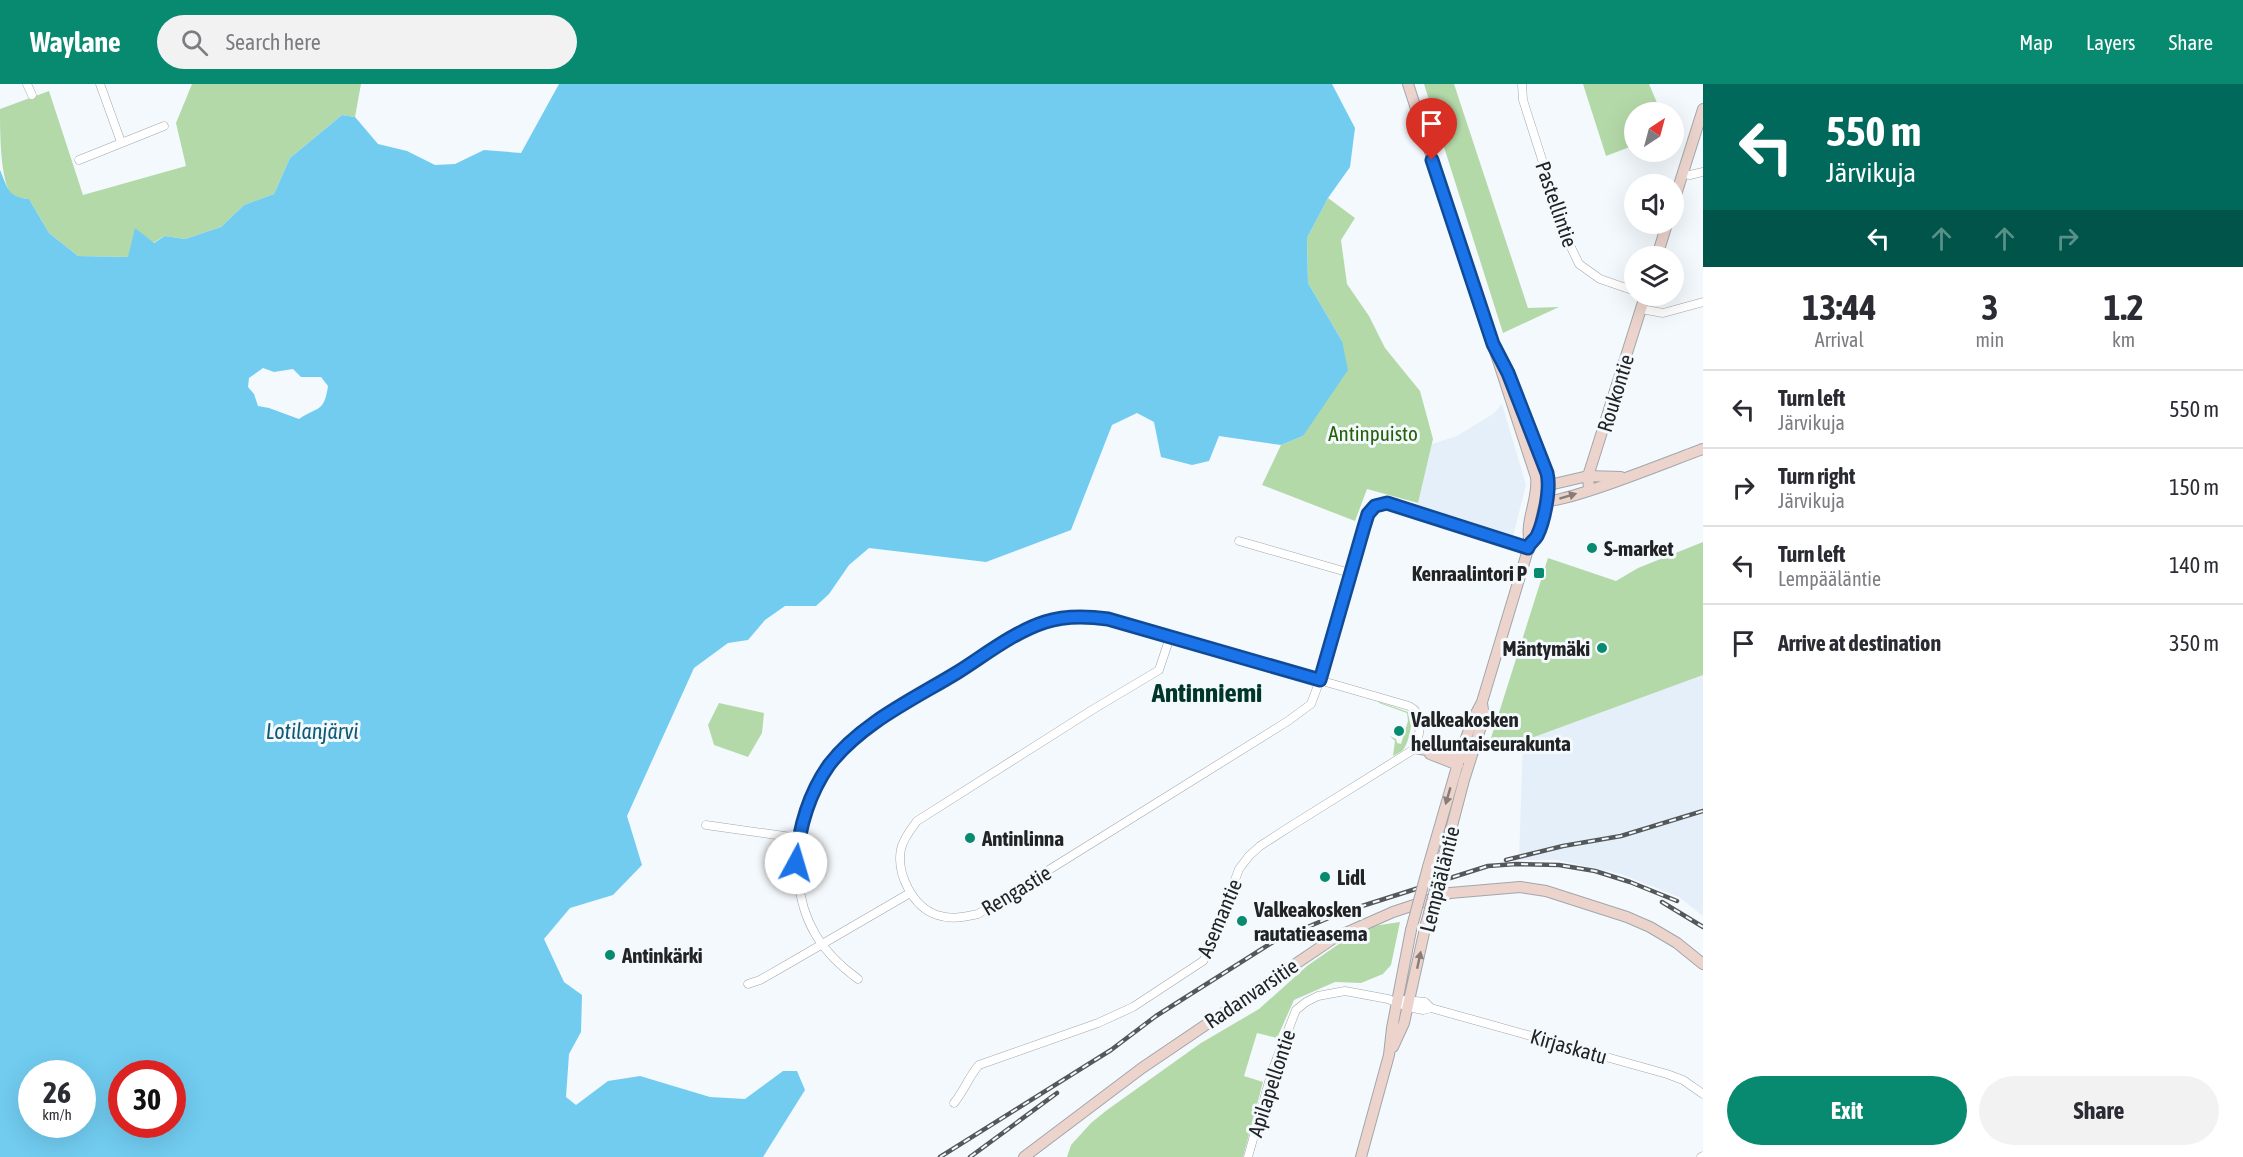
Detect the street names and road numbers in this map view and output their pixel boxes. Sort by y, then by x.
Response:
street label: Pastellintie [1531,158,1583,250]
street label: Roukontie [1592,351,1638,435]
street label: Lempääläntie [1414,824,1464,934]
street label: Rengastie [977,860,1055,920]
street label: Asemantie [1192,875,1246,961]
street label: Radanvarsitie [1200,953,1302,1033]
street label: Kirjaskatu [1528,1024,1610,1068]
street label: Apilapellontie [1242,1026,1300,1140]

